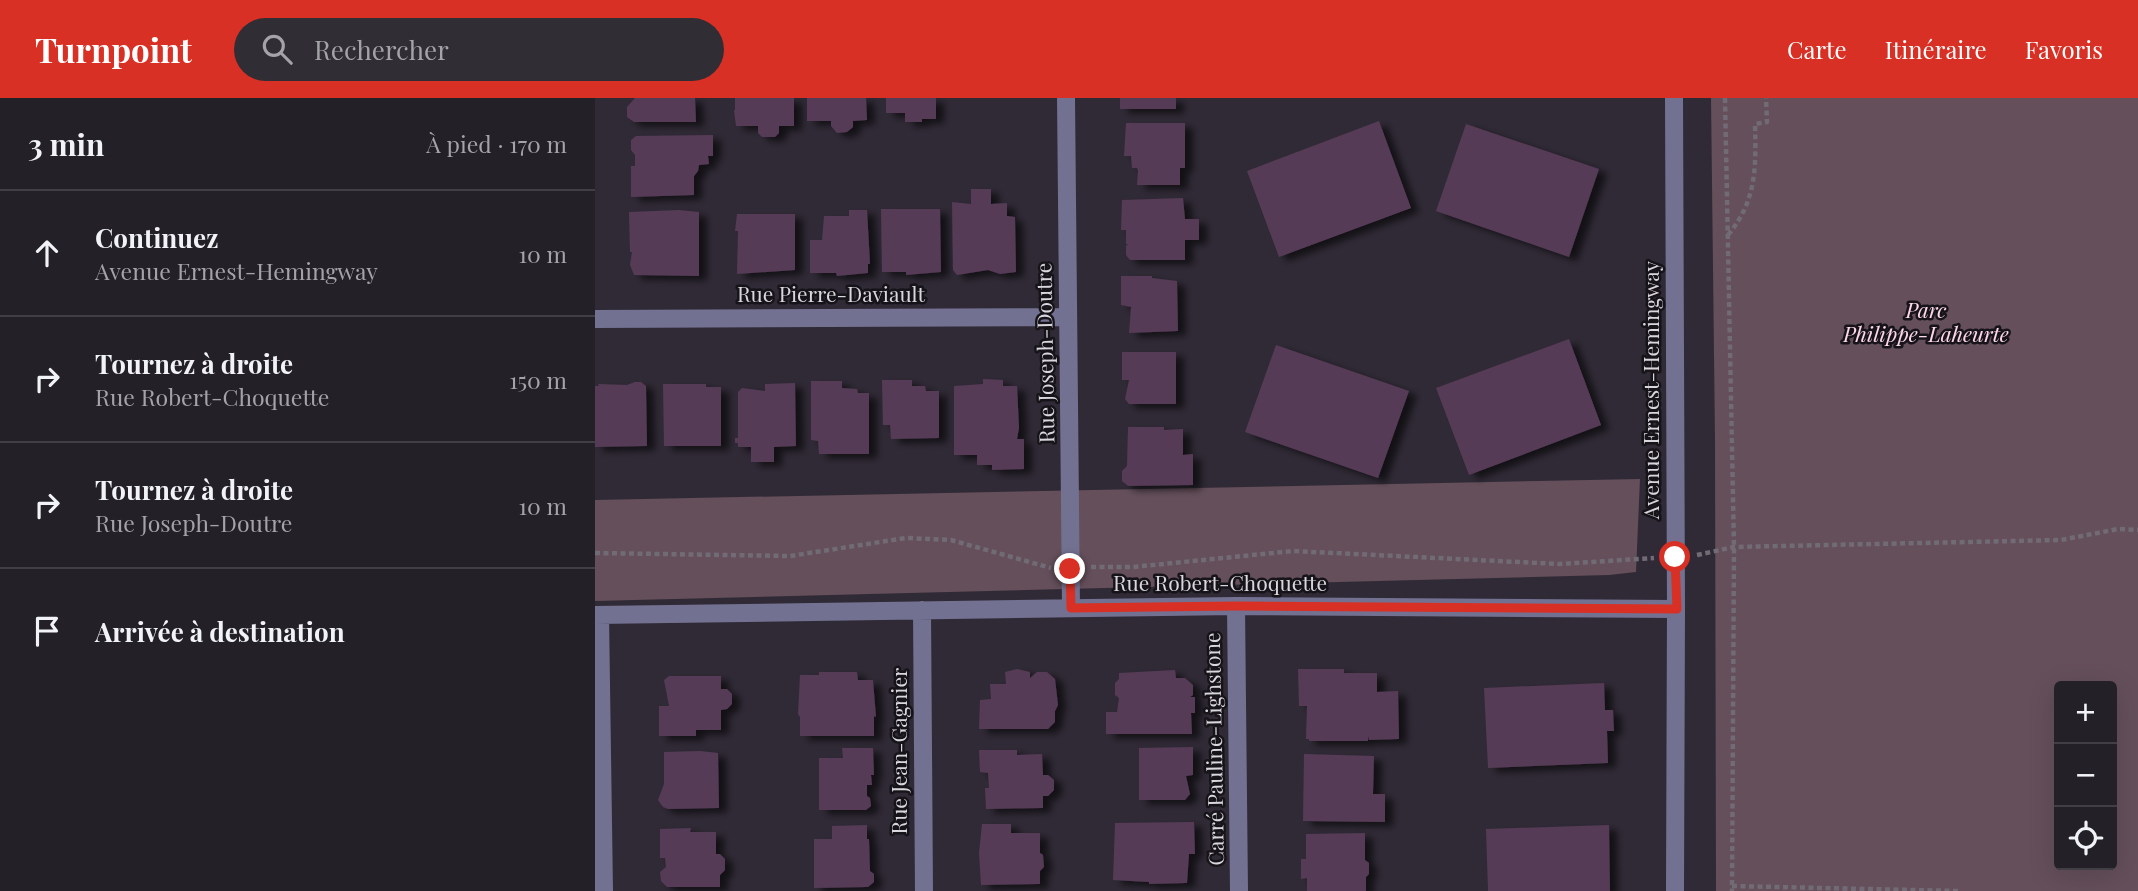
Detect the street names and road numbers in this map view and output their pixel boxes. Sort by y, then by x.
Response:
street label: Avenue Ernest-Hemingway [1636,260,1664,520]
street label: Rue Joseph-Doutre [1028,263,1060,443]
street label: Rue Pierre-Daviault [737,279,926,307]
street label: Rue Robert-Choquette [1113,568,1327,596]
street label: Carré Pauline-Lighstone [1197,632,1229,866]
street label: Rue Jean-Gagnier [884,667,912,834]

